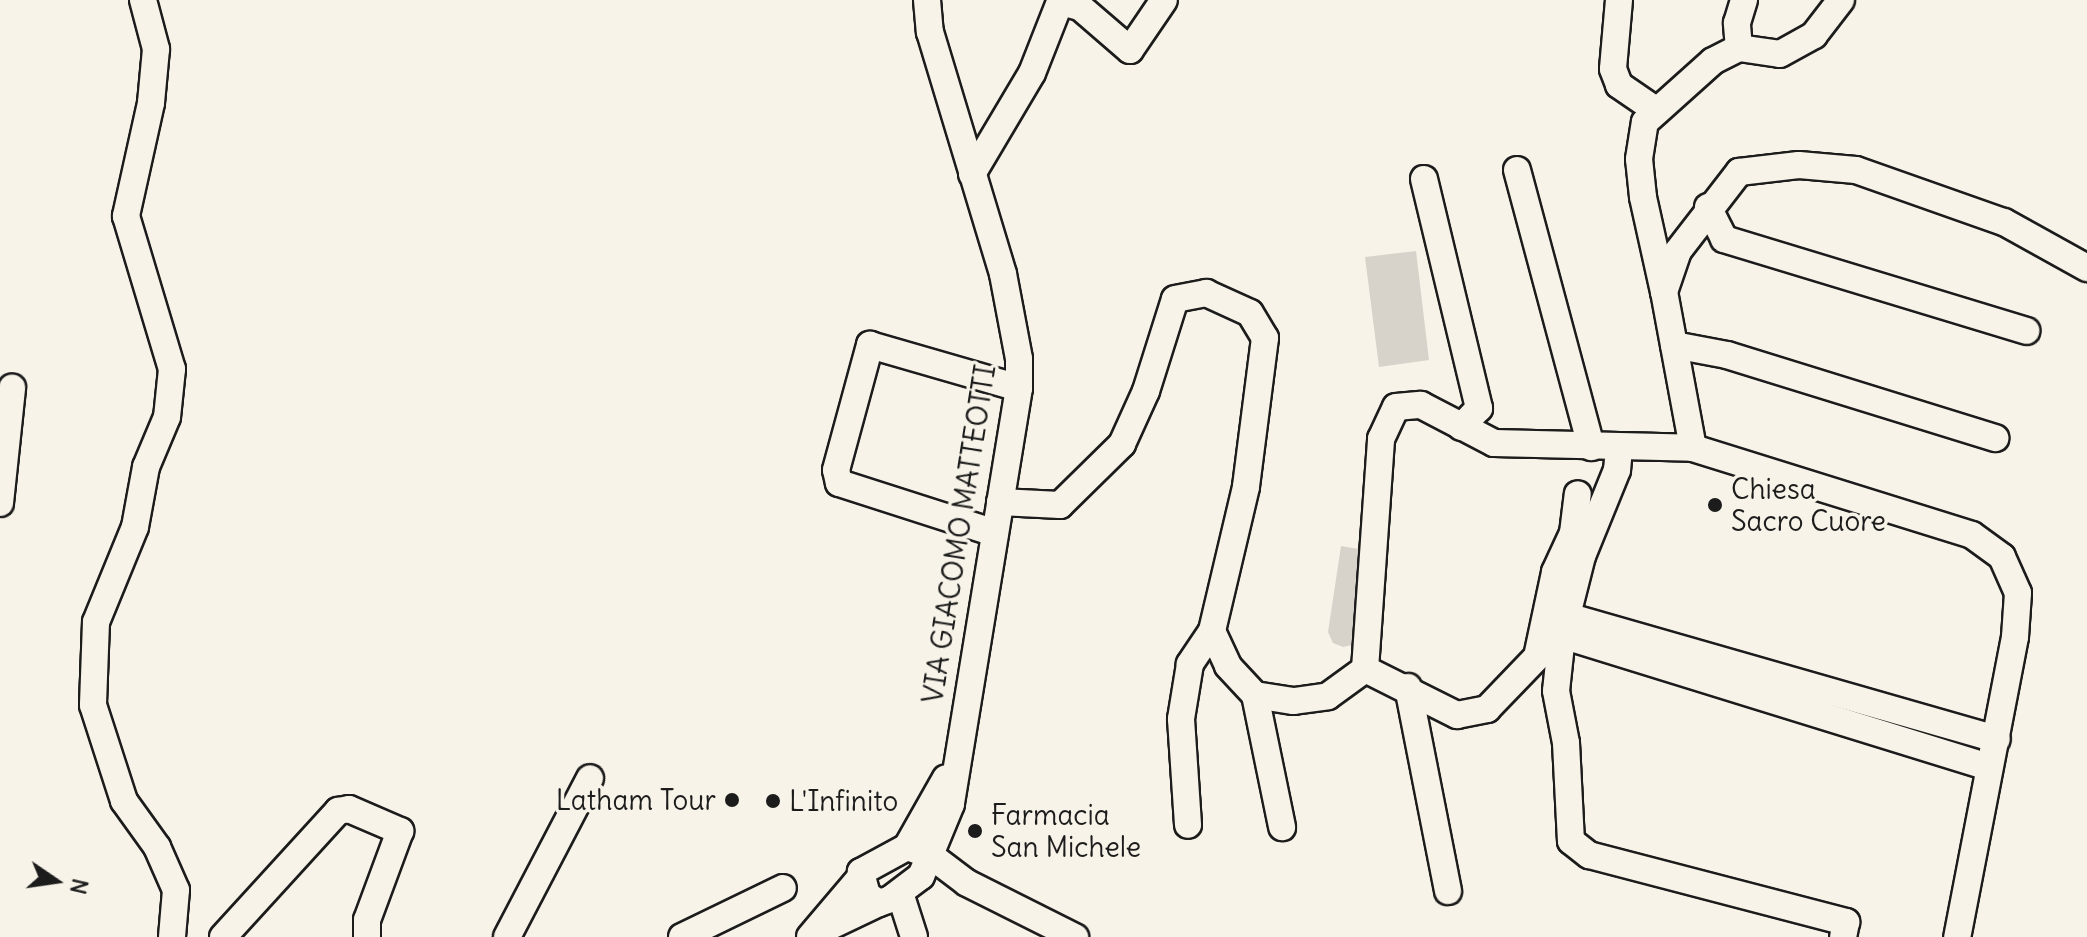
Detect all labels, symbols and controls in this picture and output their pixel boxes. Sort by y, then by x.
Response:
street label: VIA GIACOMO MATTEOTTI [916,362,1002,706]
place label: Chiesa Sacro Cuore [1731,472,1886,538]
marker: Chiesa Sacro Cuore [1706,496,1724,514]
place label: Latham Tour [556,783,716,817]
place label: L'Infinito [789,784,898,818]
marker: Latham Tour [723,791,741,809]
marker: L'Infinito [764,792,782,810]
place label: Farmacia San Michele [991,798,1141,864]
marker: Farmacia San Michele [966,822,984,840]
north arrow [16,841,96,921]
text: N [64,876,95,897]

